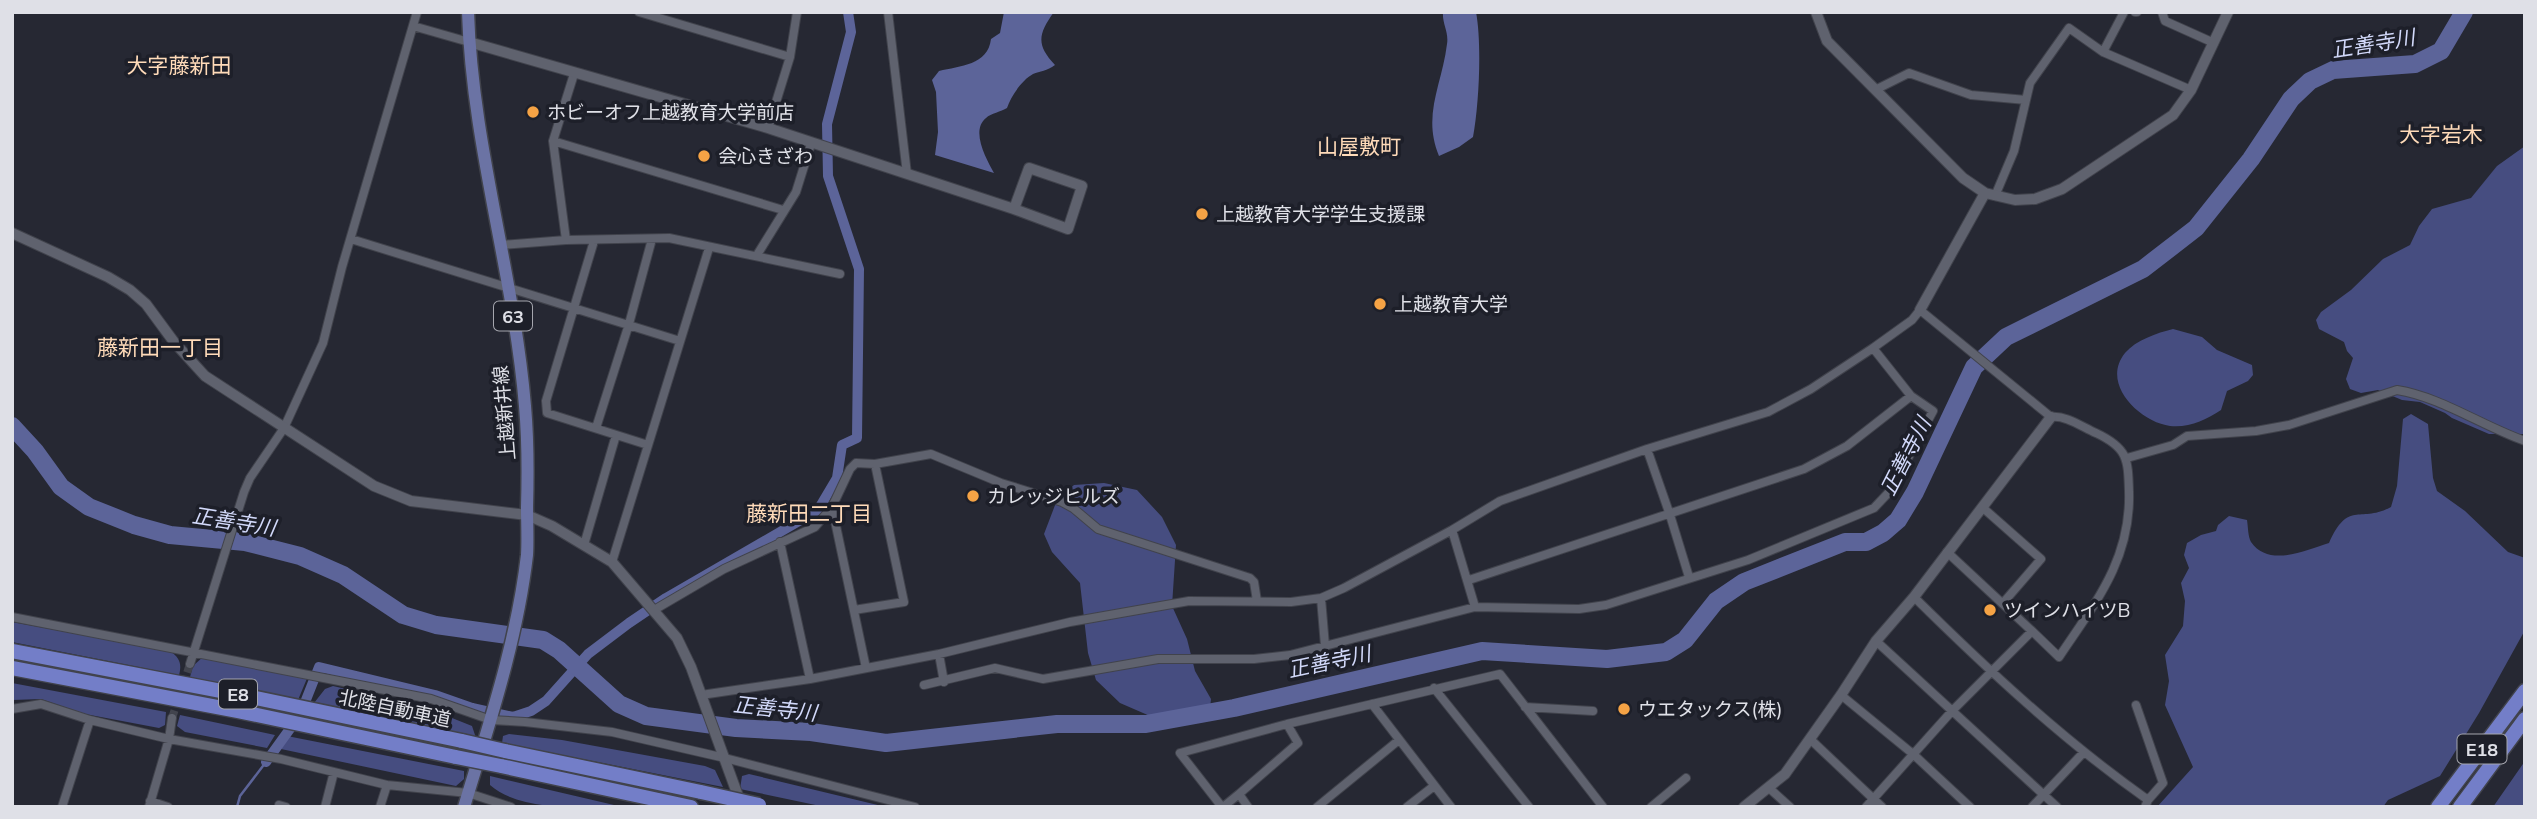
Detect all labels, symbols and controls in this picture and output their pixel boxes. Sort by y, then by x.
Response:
water label: 正善寺川 [2329,23,2418,62]
district label: 大字藤新田 [127,52,232,78]
place label: ホビーオフ上越教育大学前店 [547,100,794,124]
marker: ホビーオフ上越教育大学前店 [525,104,541,120]
district label: 大字岩木 [2399,121,2483,147]
district label: 山屋敷町 [1317,133,1401,159]
place label: 会心きざわ [718,144,813,168]
marker: 会心きざわ [696,148,712,164]
place label: 上越教育大学学生支援課 [1216,202,1425,226]
marker: 上越教育大学学生支援課 [1194,206,1210,222]
place label: 上越教育大学 [1394,292,1508,316]
marker: 上越教育大学 [1372,296,1388,312]
road number: 63 [494,302,532,330]
district label: 藤新田一丁目 [97,334,223,360]
street label: 上越新井線 [488,365,520,461]
water label: 正善寺川 [1874,411,1937,499]
place label: カレッジヒルズ [987,484,1120,508]
marker: カレッジヒルズ [965,488,981,504]
district label: 藤新田二丁目 [746,500,872,526]
water label: 正善寺川 [190,502,279,541]
place label: ツインハイツB [2004,598,2131,622]
marker: ツインハイツB [1982,602,1998,618]
water label: 正善寺川 [1285,639,1375,682]
road number: E8 [219,680,257,708]
street label: 北陸自動車道 [337,684,453,732]
water label: 正善寺川 [732,691,820,726]
place label: ウエタックス(株) [1638,697,1783,721]
marker: ウエタックス(株) [1616,701,1632,717]
road number: E18 [2458,734,2506,764]

